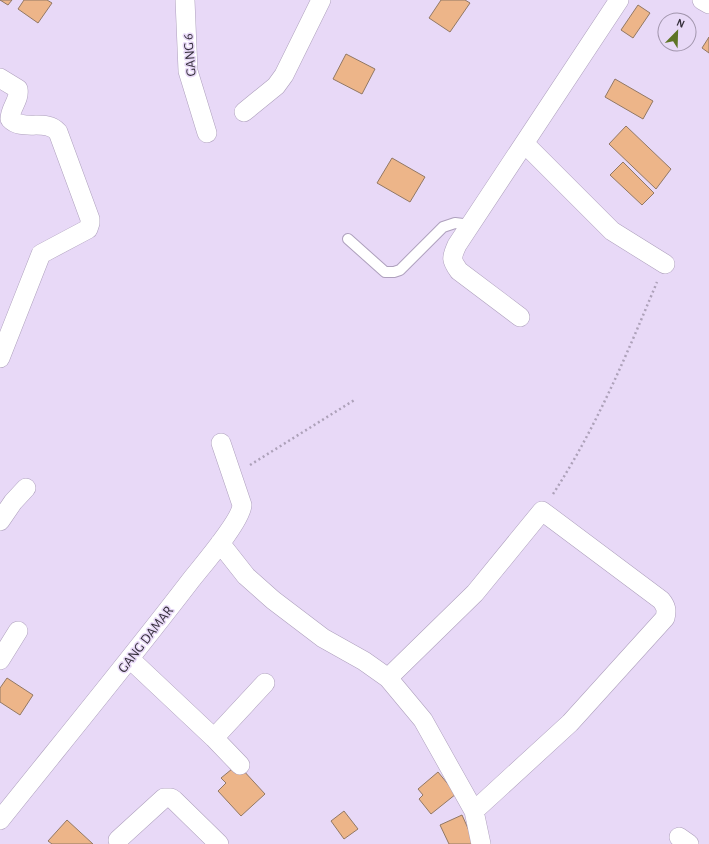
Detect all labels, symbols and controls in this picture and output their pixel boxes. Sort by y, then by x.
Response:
north arrow [657,12,697,52]
text: N [675,17,686,30]
street label: GANG 6 [181,33,199,77]
street label: GANG DAMAR [116,603,176,676]

